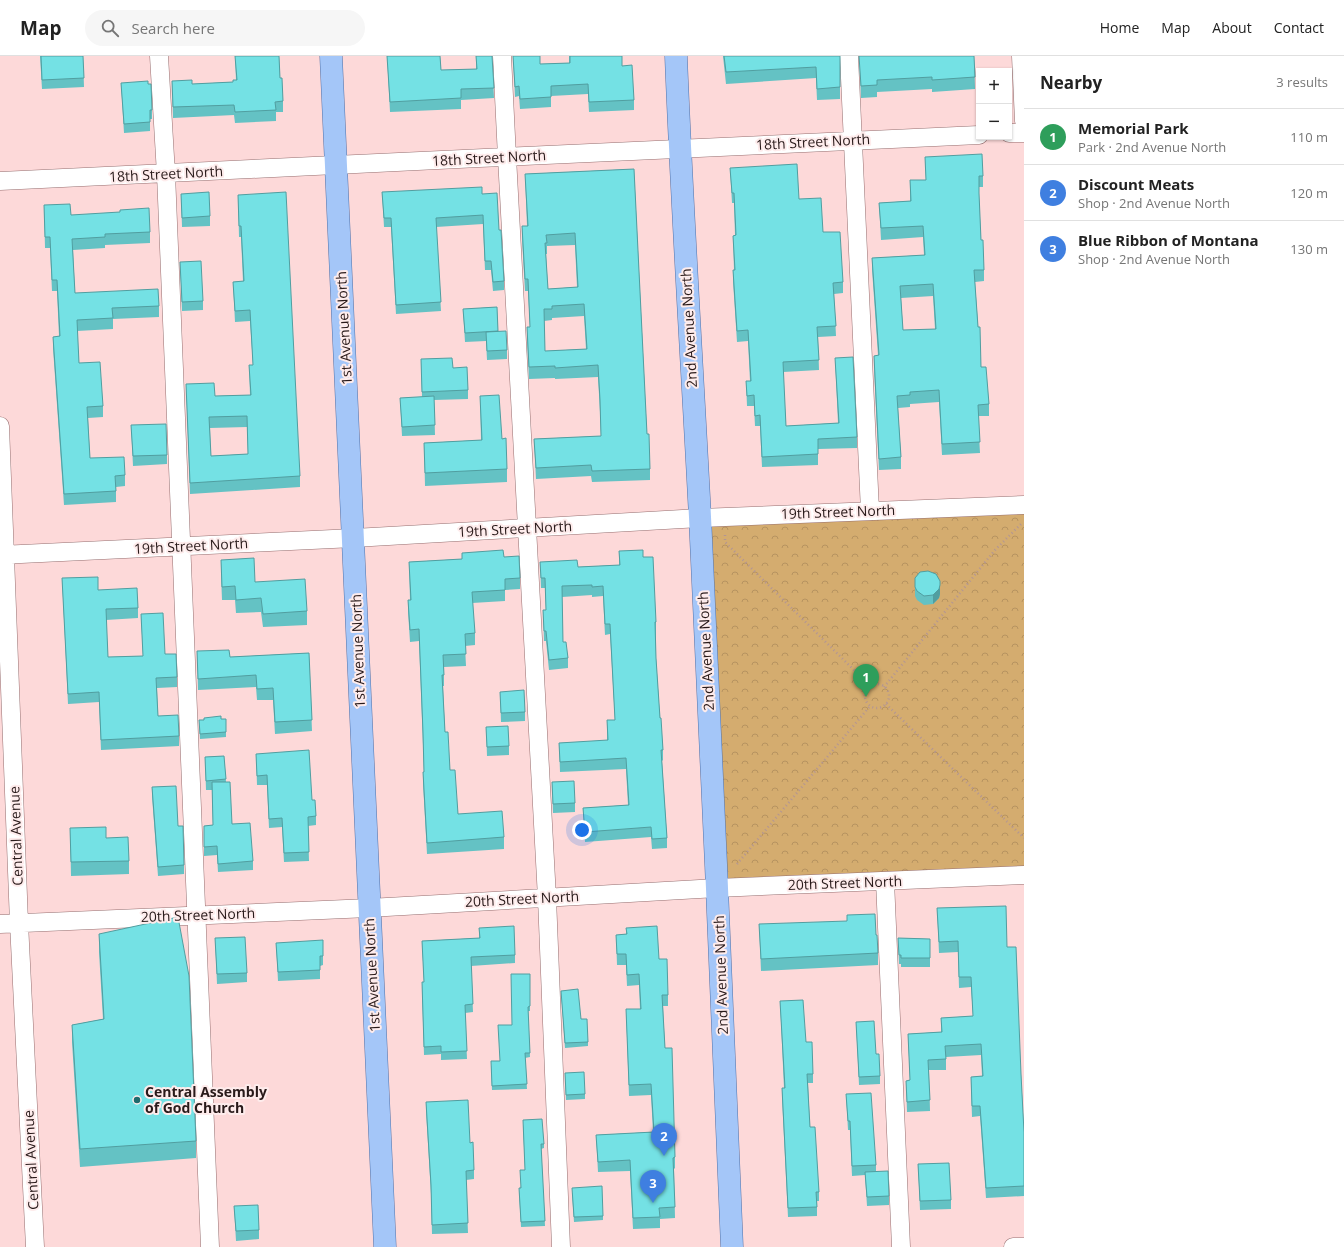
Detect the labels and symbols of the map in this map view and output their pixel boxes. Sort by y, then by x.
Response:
street label: 18th Street North [755,129,871,154]
street label: 18th Street North [431,145,547,170]
street label: 18th Street North [108,161,224,186]
street label: 2nd Avenue North [676,268,701,388]
street label: 1st Avenue North [331,271,356,385]
street label: 19th Street North [781,500,895,523]
street label: 19th Street North [457,516,573,541]
street label: 19th Street North [133,533,249,558]
street label: 2nd Avenue North [693,591,718,711]
street label: 1st Avenue North [346,594,369,708]
pin: 1 [853,664,879,697]
street label: Central Avenue [4,786,27,886]
your location [572,820,592,840]
street label: 20th Street North [788,871,902,894]
street label: 20th Street North [464,886,580,911]
street label: 20th Street North [141,903,255,926]
street label: 2nd Avenue North [709,915,732,1035]
street label: 1st Avenue North [359,918,384,1032]
place label: Central Assembly of God Church [145,1082,267,1117]
marker: Central Assembly of God Church [132,1095,142,1105]
street label: Central Avenue [18,1110,43,1210]
pin: 2 [651,1123,677,1156]
pin: 3 [640,1170,666,1203]

